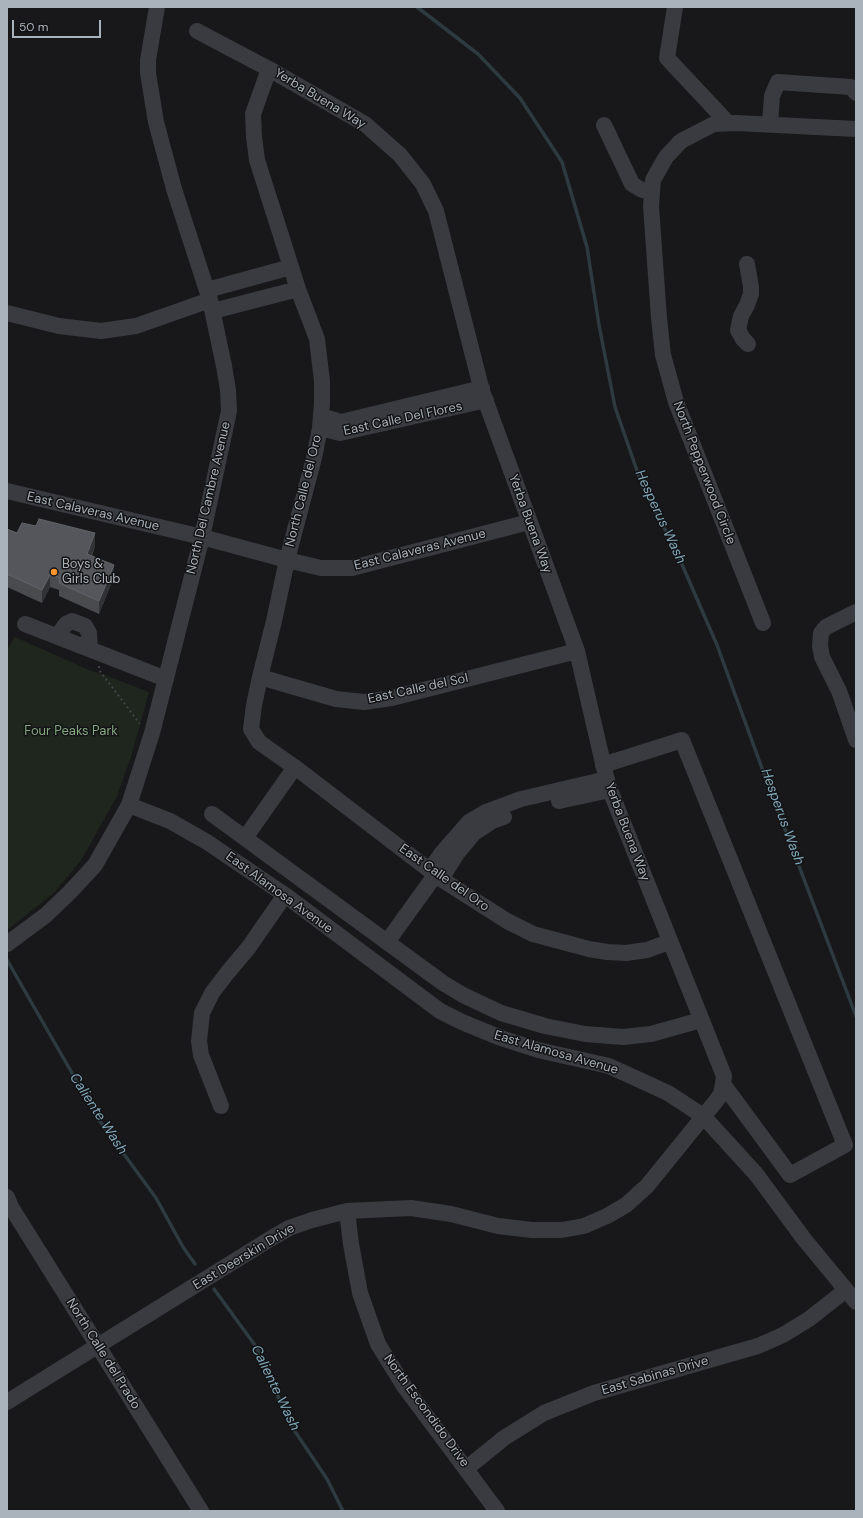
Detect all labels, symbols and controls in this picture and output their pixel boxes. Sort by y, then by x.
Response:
scale bar [14,12,103,38]
text: 50 m [19,19,48,35]
street label: Yerba Buena Way [271,66,369,132]
street label: East Calle Del Flores [342,399,464,439]
street label: North Pepperwood Circle [669,399,739,547]
street label: North Del Cambre Avenue [184,420,234,576]
street label: North Calle del Oro [283,433,325,549]
water label: Hesperus Wash [631,467,689,567]
street label: Yerba Buena Way [505,472,555,576]
street label: East Calaveras Avenue [25,489,161,535]
street label: East Calaveras Avenue [352,526,488,574]
place label: Boys & Girls Club [62,557,120,588]
marker: Boys & Girls Club [49,567,59,577]
street label: East Calle del Sol [366,671,470,707]
park label: Four Peaks Park [24,724,118,740]
water label: Hesperus Wash [757,766,807,868]
street label: Yerba Buena Way [601,781,653,883]
street label: East Calle del Oro [396,841,492,915]
street label: East Alamosa Avenue [223,849,335,937]
street label: East Alamosa Avenue [492,1028,620,1078]
water label: Caliente Wash [66,1070,130,1158]
street label: East Deerskin Drive [190,1221,298,1293]
street label: North Calle del Prado [63,1296,143,1412]
water label: Caliente Wash [247,1342,303,1434]
street label: North Escondido Drive [380,1352,472,1470]
street label: East Sabinas Drive [600,1353,710,1399]

